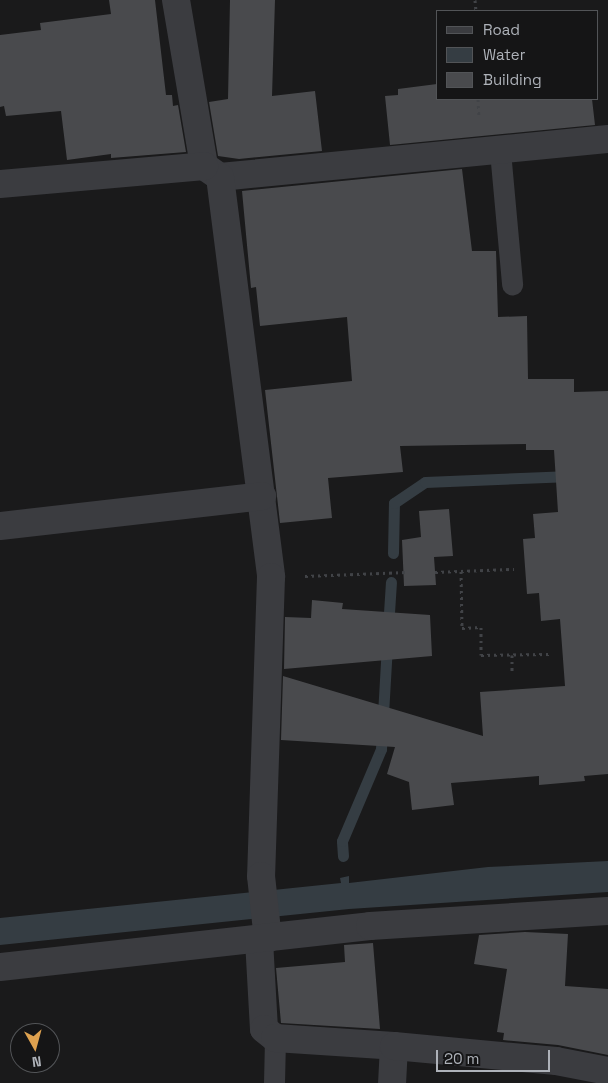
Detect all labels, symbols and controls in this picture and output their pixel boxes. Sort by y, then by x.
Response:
legend [436,10,598,100]
text: Road [483,20,520,39]
text: Water [483,45,525,64]
text: Building [483,70,542,89]
north arrow [10,1023,60,1073]
scale bar [438,1040,552,1072]
text: 20 m [444,1049,479,1068]
text: N [31,1052,42,1071]

